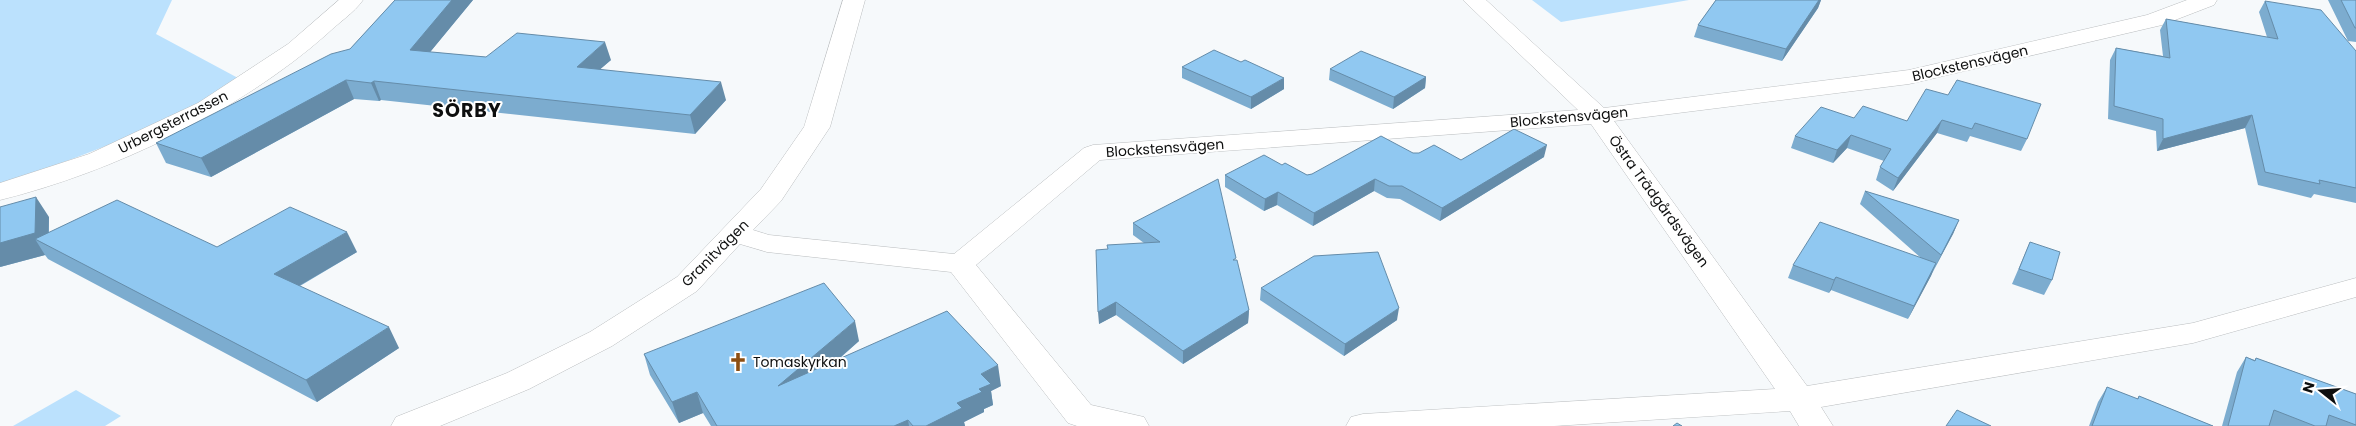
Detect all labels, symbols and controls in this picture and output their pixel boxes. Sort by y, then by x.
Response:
street label: Blockstensvägen [1910,40,2030,86]
street label: Urbergsterrassen [115,86,231,158]
district label: SÖRBY [432,97,502,124]
street label: Blockstensvägen [1509,102,1629,132]
street label: Östra Trädgårdsvägen [1604,131,1714,271]
street label: Blockstensvägen [1105,134,1225,162]
street label: Granitvägen [677,215,753,291]
church icon: Tomaskyrkan [727,351,749,373]
place label: Tomaskyrkan [753,352,847,372]
north arrow [2296,366,2346,416]
text: N [2297,379,2320,395]

